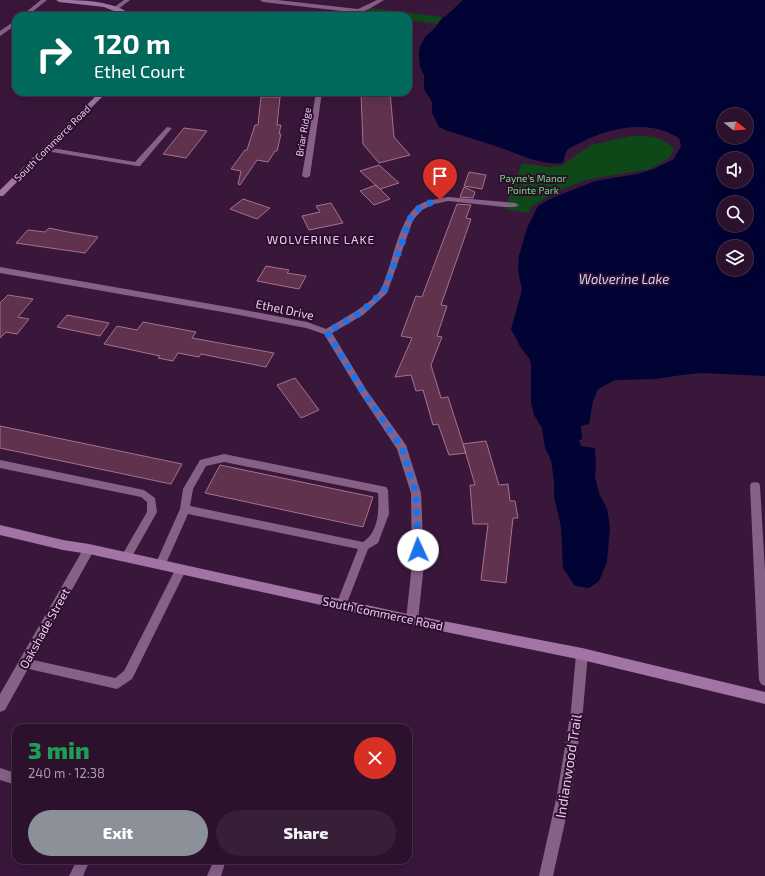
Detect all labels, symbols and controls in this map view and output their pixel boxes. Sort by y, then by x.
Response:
text: 120 m [94,26,171,60]
icon: right [28,28,80,80]
text: Ethel Court [94,60,185,82]
street label: South Commerce Road [12,103,92,183]
street label: Briar Ridge [293,107,313,157]
north arrow [717,108,753,144]
map controls [717,108,753,276]
button: sound [717,152,753,188]
pin [423,159,457,200]
icon: arrive [429,165,451,187]
park label: Payne's Manor Pointe Park [500,172,566,196]
button: search [717,196,753,232]
district label: WOLVERINE LAKE [267,232,375,246]
button: layers [717,240,753,276]
water label: Wolverine Lake [579,271,669,287]
street label: Ethel Drive [255,296,315,322]
position arrow [397,529,439,571]
street label: Oakshade Street [16,585,72,671]
street label: South Commerce Road [321,593,445,633]
street label: Indianwood Trail [551,712,585,819]
text: 3 min [28,735,90,764]
button: close [354,737,396,779]
text: 240 m · 12:38 [28,765,105,781]
button: Exit [28,810,208,856]
button: Share [216,810,396,856]

